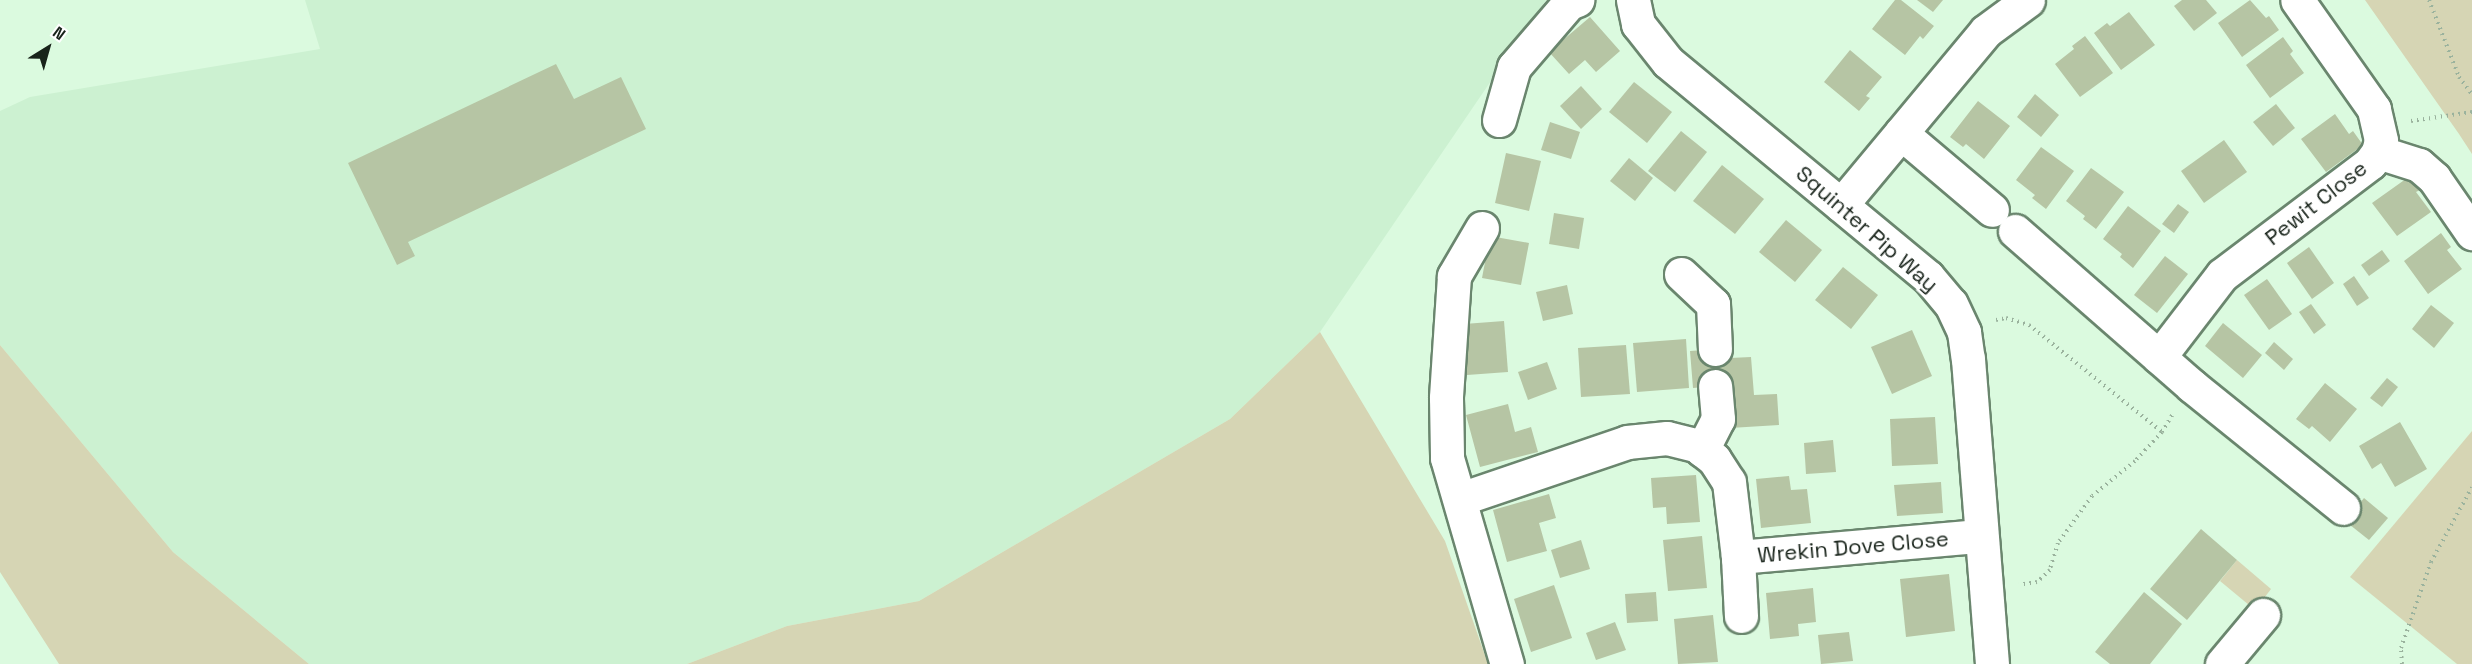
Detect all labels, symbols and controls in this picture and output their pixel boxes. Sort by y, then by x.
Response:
north arrow [18,18,78,78]
text: N [49,22,70,45]
street label: Pewit Close [2260,155,2372,251]
street label: Squinter Pip Way [1791,160,1943,298]
street label: Wrekin Dove Close [1756,525,1950,569]

